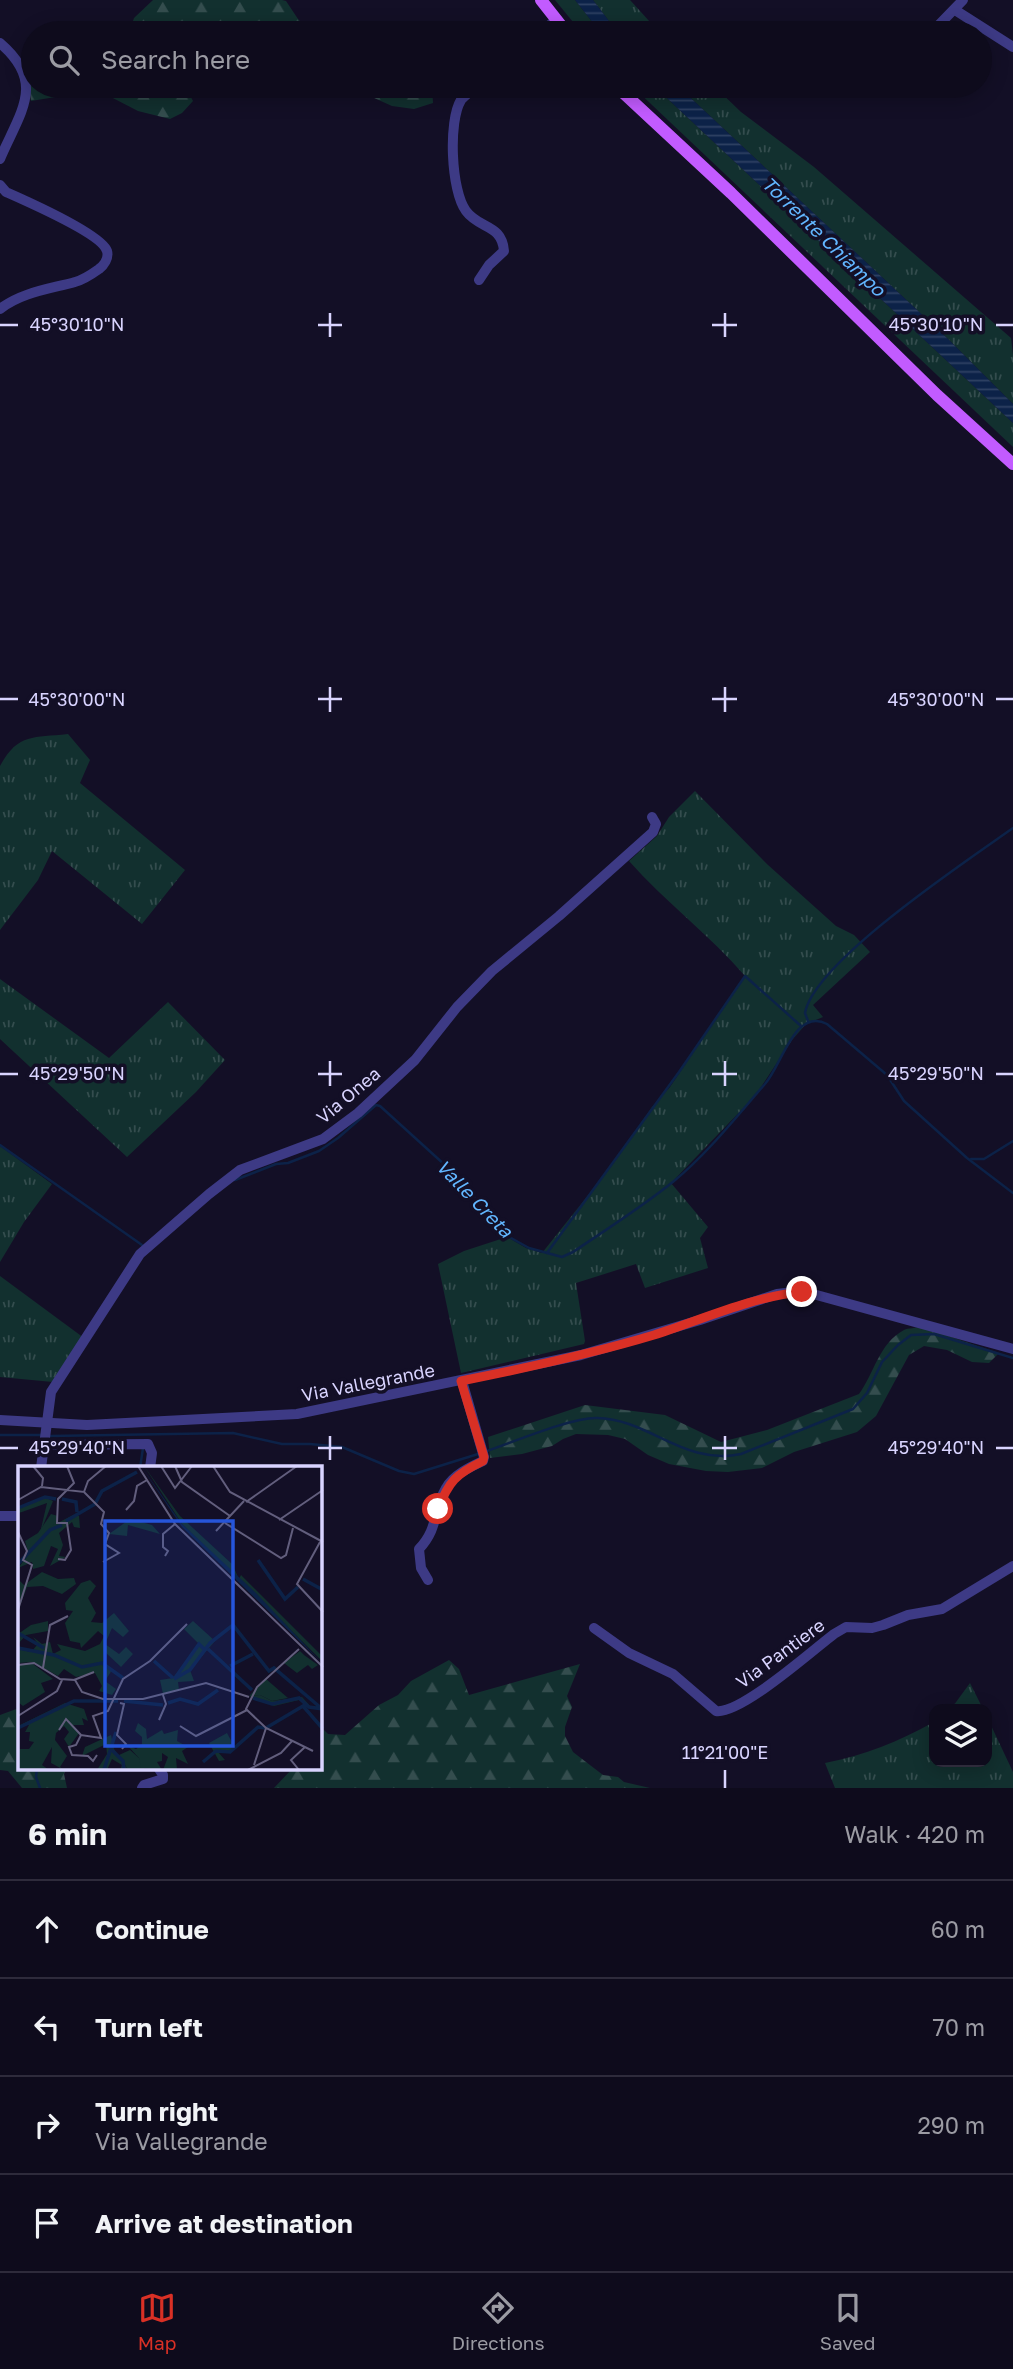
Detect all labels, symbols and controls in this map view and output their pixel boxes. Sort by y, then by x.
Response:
search box [21,21,992,98]
icon: search [45,41,83,79]
text: Search here [101,44,250,75]
water label: Torrente Chiampo [758,171,892,302]
text: 45°30'10"N [30,313,124,335]
text: 45°30'10"N [889,313,983,335]
text: 45°30'00"N [28,688,126,710]
text: 45°30'00"N [887,688,985,710]
text: 45°29'50"N [29,1062,125,1084]
street label: Via Onea [312,1062,384,1128]
text: 45°29'50"N [888,1062,984,1084]
water label: Valle Creta [432,1154,519,1243]
route end [786,1276,817,1307]
street label: Via Vallegrande [300,1358,436,1406]
text: 45°29'40"N [29,1436,125,1458]
text: 45°29'40"N [888,1436,984,1458]
inset map [18,1466,322,1770]
route start [422,1493,453,1524]
street label: Via Pantiere [731,1614,829,1692]
map controls [929,1704,992,1767]
button: layers [929,1704,992,1767]
text: 11°21'00"E [682,1741,768,1763]
text: 6 min [28,1816,107,1852]
text: Walk · 420 m [844,1820,985,1848]
icon: ahead [28,1910,66,1948]
text: Continue [95,1914,209,1945]
text: 60 m [931,1915,985,1943]
icon: left [28,2008,66,2046]
text: Turn left [95,2012,203,2043]
text: 70 m [932,2013,985,2041]
text: Turn right [95,2096,218,2127]
icon: right [28,2106,66,2144]
text: 290 m [917,2111,985,2139]
text: Via Vallegrande [95,2127,268,2155]
icon: arrive [28,2204,66,2242]
text: Arrive at destination [95,2208,353,2239]
tab: Map [138,2289,176,2354]
tab: Directions [452,2289,545,2354]
tab: Saved [820,2289,875,2354]

